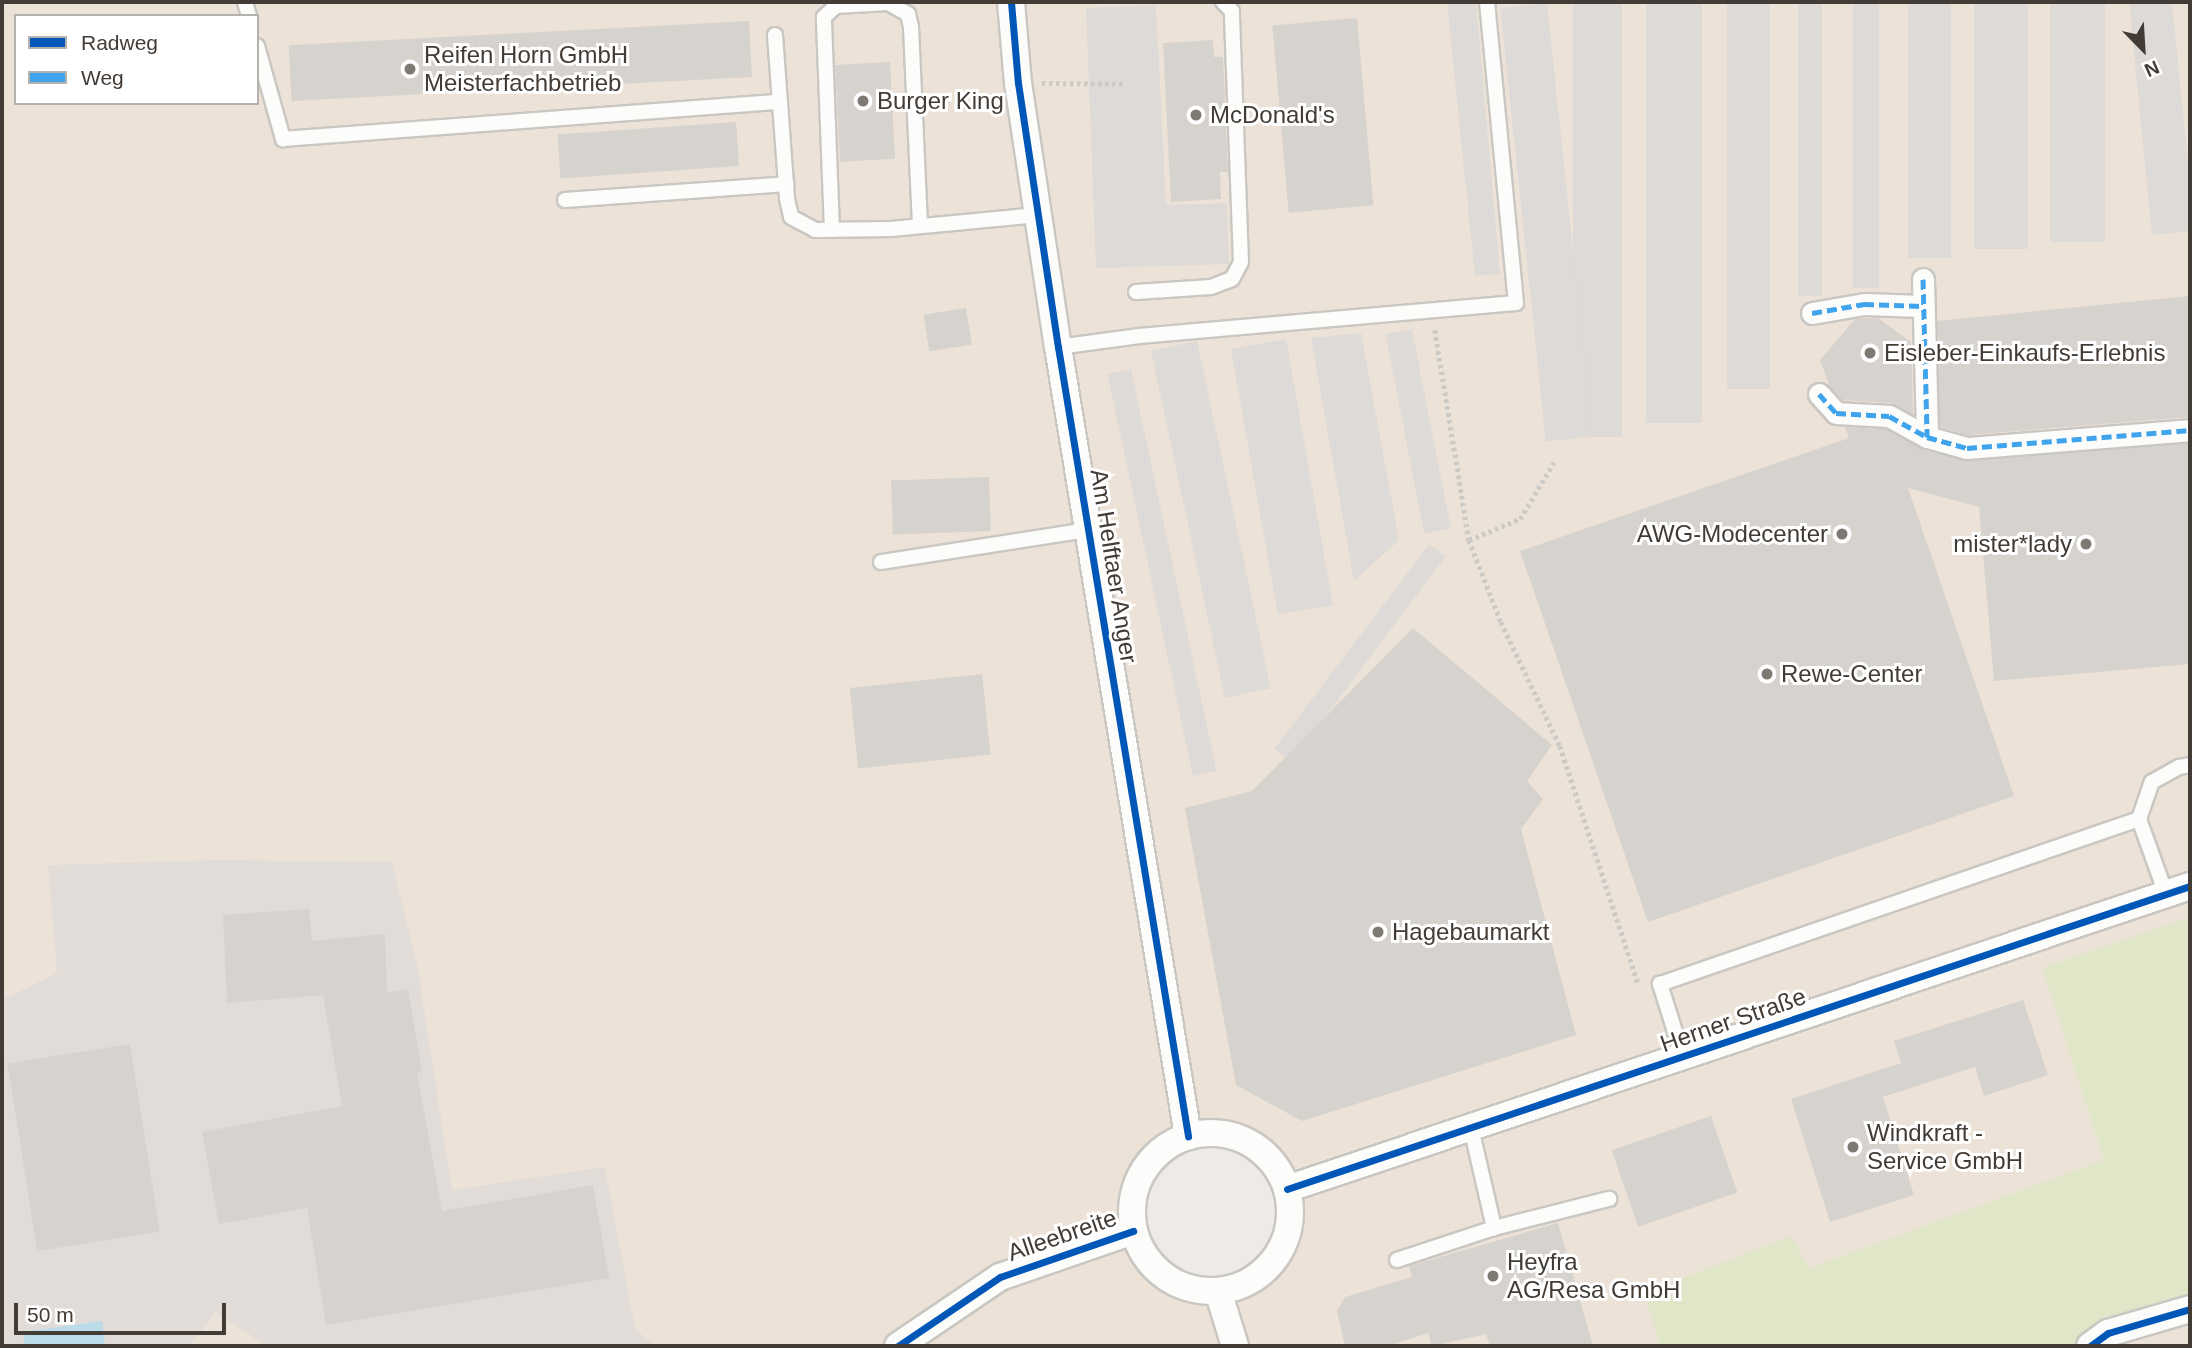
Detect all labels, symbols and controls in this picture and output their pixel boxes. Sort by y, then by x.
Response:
legend [14,14,259,105]
north arrow [2108,14,2178,84]
text: Radweg [81,31,158,54]
place label: Reifen Horn GmbH Meisterfachbetrieb [424,41,628,97]
text: N [2141,56,2162,81]
marker: Reifen Horn GmbH Meisterfachbetrieb [402,61,418,77]
text: Weg [81,66,124,89]
place label: Burger King [877,87,1004,115]
marker: Burger King [855,93,871,109]
place label: McDonald's [1210,101,1335,129]
marker: McDonald's [1188,107,1204,123]
place label: Eisleber-Einkaufs-Erlebnis [1884,339,2165,367]
marker: Eisleber-Einkaufs-Erlebnis [1862,345,1878,361]
street label: Am Helftaer Anger [1084,466,1144,666]
place label: AWG-Modecenter [1637,520,1828,548]
marker: AWG-Modecenter [1834,526,1850,542]
place label: mister*lady [1953,530,2072,558]
marker: mister*lady [2078,536,2094,552]
place label: Rewe-Center [1781,660,1922,688]
marker: Rewe-Center [1759,666,1775,682]
place label: Hagebaumarkt [1392,918,1549,946]
marker: Hagebaumarkt [1370,924,1386,940]
street label: Herner Straße [1656,982,1810,1058]
place label: Windkraft - Service GmbH [1867,1119,2023,1175]
marker: Windkraft - Service GmbH [1845,1139,1861,1155]
street label: Alleebreite [1004,1203,1120,1267]
place label: Heyfra AG/Resa GmbH [1507,1248,1680,1304]
marker: Heyfra AG/Resa GmbH [1485,1268,1501,1284]
scale bar [18,1288,229,1332]
text: 50 m [27,1303,74,1326]

